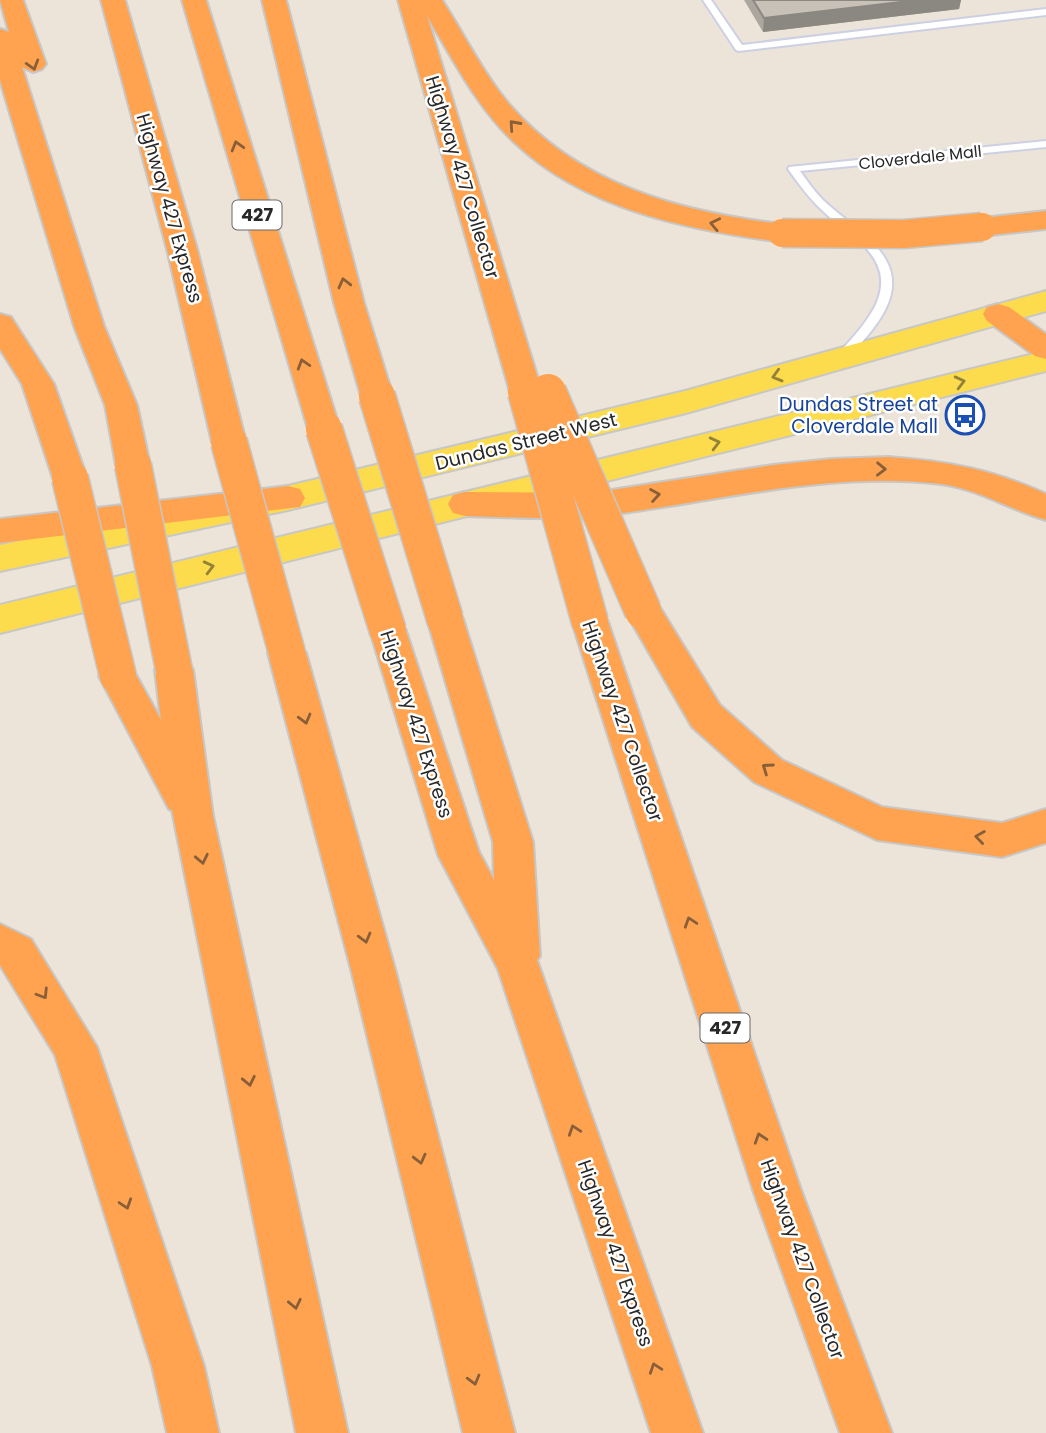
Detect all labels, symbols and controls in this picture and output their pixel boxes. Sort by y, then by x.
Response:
one-way arrow [25,58,39,70]
street label: Highway 427 Collector [419,72,506,282]
street label: Highway 427 Express [130,110,209,306]
one-way arrow [509,120,522,133]
one-way arrow [231,140,246,152]
street label: Cloverdale Mall [857,140,983,175]
road number: 427 [232,200,282,230]
one-way arrow [709,217,721,232]
one-way arrow [338,277,352,289]
one-way arrow [297,358,312,370]
one-way arrow [771,368,783,382]
one-way arrow [954,376,966,390]
place label: Dundas Street at Cloverdale Mall [779,391,938,440]
bus stop icon: Dundas Street at Cloverdale Mall [944,394,986,436]
street label: Dundas Street West [432,406,620,477]
one-way arrow [709,437,721,451]
one-way arrow [875,461,886,476]
one-way arrow [649,488,661,503]
one-way arrow [203,561,215,575]
street label: Highway 427 Collector [575,617,670,825]
street label: Highway 427 Express [373,627,460,821]
one-way arrow [296,713,311,725]
one-way arrow [762,764,775,776]
one-way arrow [974,830,986,845]
one-way arrow [193,853,208,865]
one-way arrow [684,916,698,928]
one-way arrow [356,932,371,944]
one-way arrow [34,987,47,1000]
road number: 427 [700,1014,750,1042]
one-way arrow [240,1075,255,1087]
one-way arrow [568,1124,582,1136]
one-way arrow [754,1132,768,1145]
one-way arrow [412,1153,426,1165]
street label: Highway 427 Collector [754,1155,851,1363]
street label: Highway 427 Express [571,1156,660,1350]
one-way arrow [118,1198,132,1210]
one-way arrow [287,1298,302,1310]
one-way arrow [649,1363,663,1375]
one-way arrow [466,1374,481,1386]

